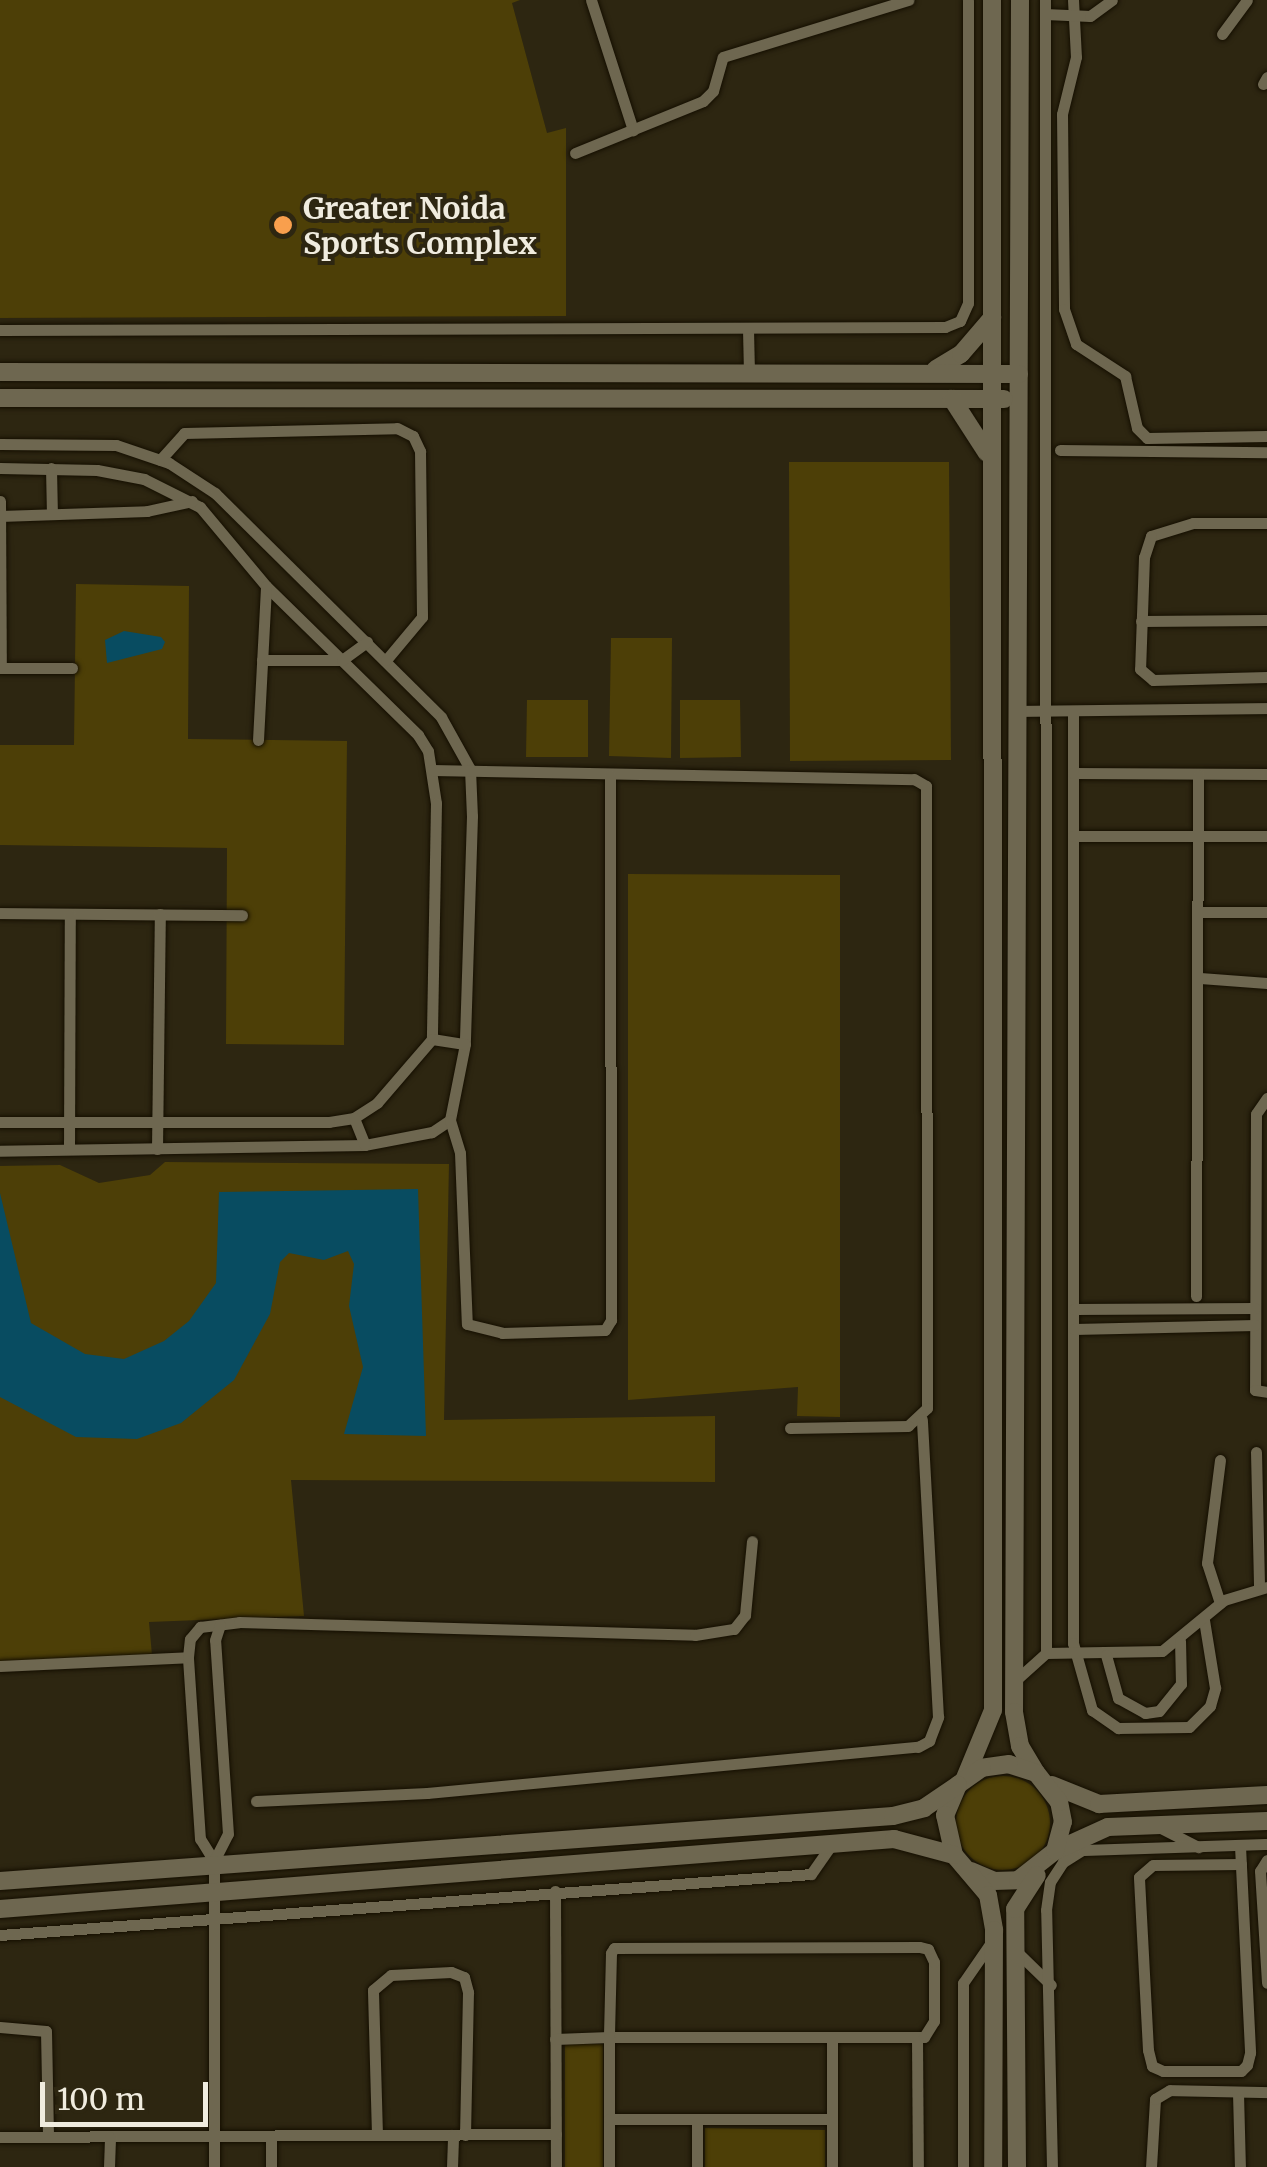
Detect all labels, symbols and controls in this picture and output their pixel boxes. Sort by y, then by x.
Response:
place label: Greater Noida Sports Complex [303,190,537,260]
marker: Greater Noida Sports Complex [272,214,294,236]
scale bar [45,2062,212,2124]
text: 100 m [57,2080,145,2118]

